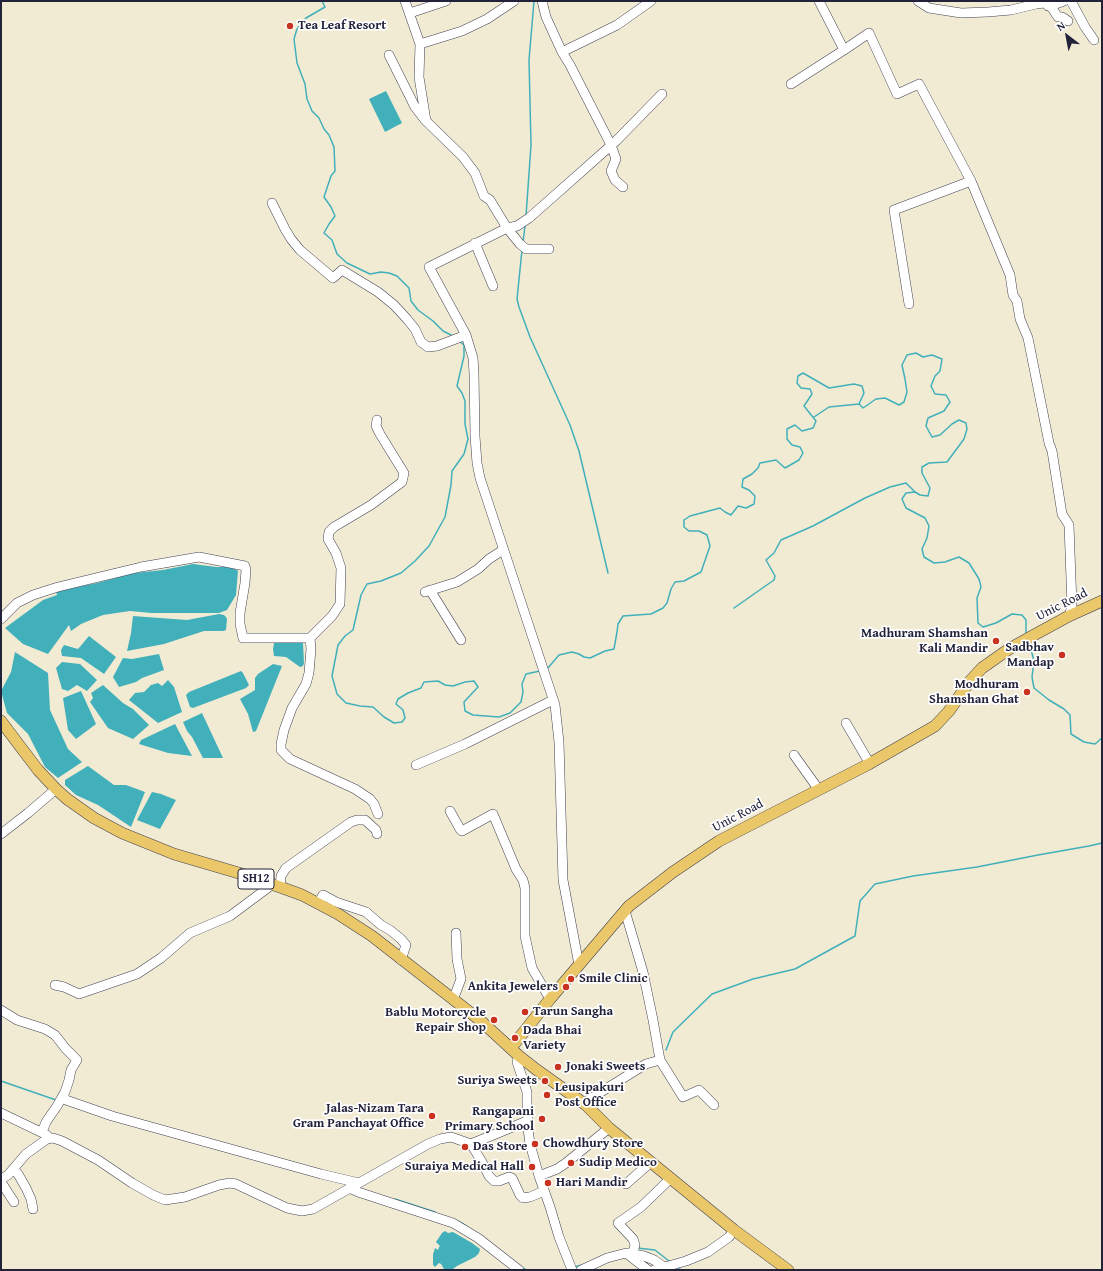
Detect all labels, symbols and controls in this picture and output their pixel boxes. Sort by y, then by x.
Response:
north arrow [1047,16,1087,56]
text: N [1053,17,1068,35]
place label: Tea Leaf Resort [298,18,386,34]
marker: Tea Leaf Resort [285,21,295,31]
street label: Unic Road [1034,585,1090,625]
place label: Madhuram Shamshan Kali Mandir [861,626,988,657]
marker: Madhuram Shamshan Kali Mandir [991,636,1001,646]
place label: Sadbhav Mandap [1005,640,1054,671]
marker: Sadbhav Mandap [1057,650,1067,660]
place label: Modhuram Shamshan Ghat [929,677,1019,708]
marker: Modhuram Shamshan Ghat [1022,687,1032,697]
street label: Unic Road [710,796,766,836]
road number: SH12 [238,869,274,889]
place label: Smile Clinic [579,971,647,987]
marker: Smile Clinic [566,974,576,984]
place label: Ankita Jewelers [468,979,558,995]
marker: Ankita Jewelers [561,982,571,992]
place label: Tarun Sangha [533,1004,613,1020]
place label: Bablu Motorcycle Repair Shop [385,1005,486,1036]
marker: Tarun Sangha [520,1007,530,1017]
marker: Bablu Motorcycle Repair Shop [489,1015,499,1025]
place label: Dada Bhai Variety [523,1023,582,1054]
marker: Dada Bhai Variety [510,1033,520,1043]
place label: Jonaki Sweets [566,1059,645,1075]
marker: Jonaki Sweets [553,1062,563,1072]
place label: Suriya Sweets [458,1073,537,1089]
marker: Suriya Sweets [540,1076,550,1086]
place label: Leusipakuri Post Office [555,1080,624,1111]
marker: Leusipakuri Post Office [542,1090,552,1100]
place label: Jalas-Nizam Tara Gram Panchayat Office [293,1101,424,1132]
place label: Rangapani Primary School [445,1104,534,1135]
marker: Jalas-Nizam Tara Gram Panchayat Office [427,1111,437,1121]
marker: Rangapani Primary School [537,1114,547,1124]
place label: Chowdhury Store [543,1136,643,1152]
place label: Das Store [473,1139,527,1155]
marker: Chowdhury Store [530,1139,540,1149]
marker: Das Store [460,1142,470,1152]
place label: Sudip Medico [579,1155,657,1171]
marker: Sudip Medico [566,1158,576,1168]
place label: Suraiya Medical Hall [405,1159,524,1175]
marker: Suraiya Medical Hall [527,1162,537,1172]
place label: Hari Mandir [556,1175,628,1191]
marker: Hari Mandir [543,1178,553,1188]

